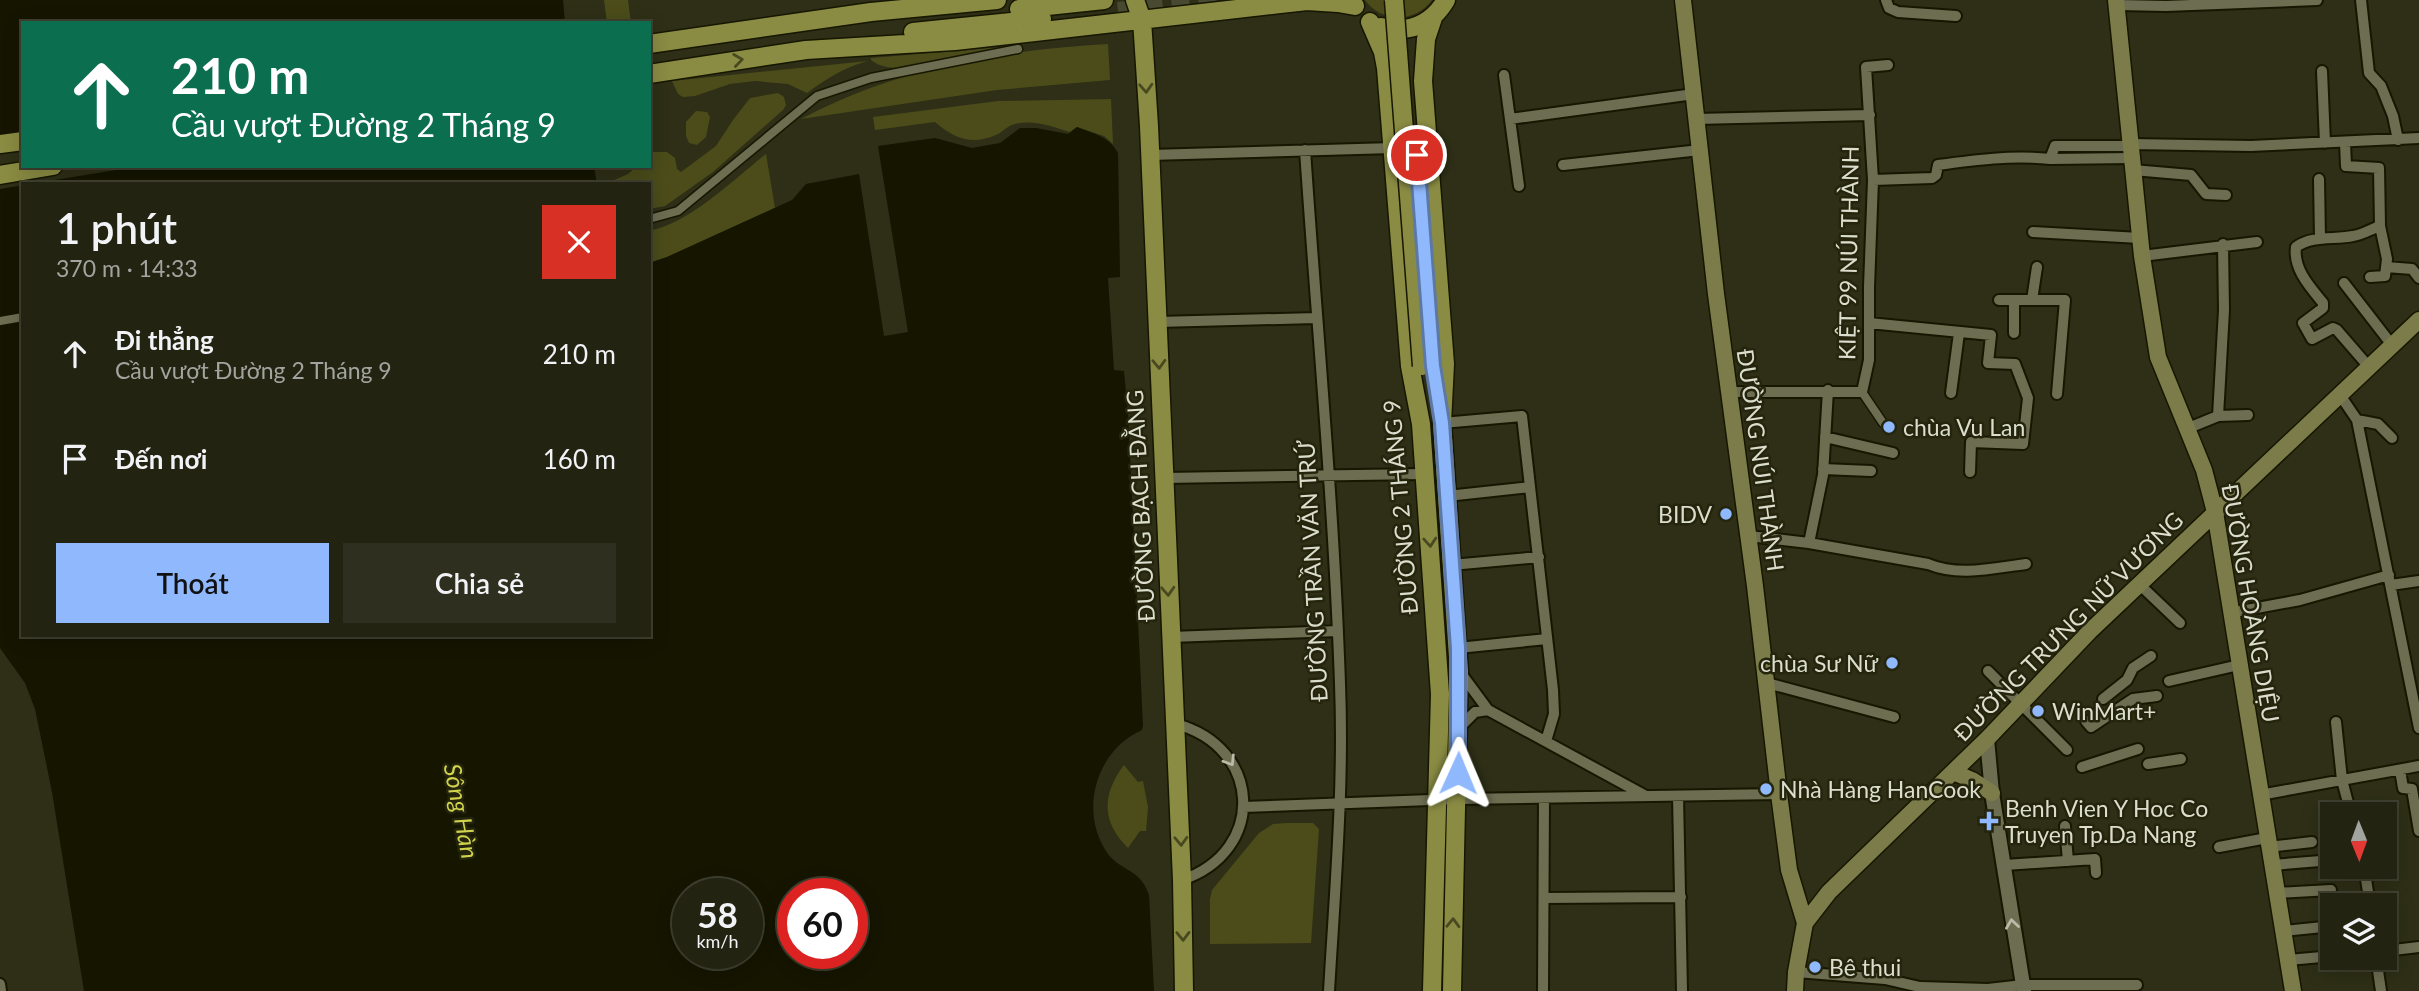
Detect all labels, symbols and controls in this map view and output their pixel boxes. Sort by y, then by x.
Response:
text: 210 m [171,46,309,104]
icon: ahead [56,49,147,140]
one-way arrow [732,53,744,68]
one-way arrow [1139,82,1154,93]
text: Cầu vượt Đường 2 Tháng 9 [171,105,556,144]
pin [1387,125,1447,185]
icon: arrive [1398,136,1436,174]
street label: KIỆT 99 NÚI THÀNH [1832,146,1864,360]
text: 1 phút [56,203,177,253]
button: close [542,205,616,279]
text: 370 m · 14:33 [56,254,198,282]
text: Đi thẳng [115,324,214,356]
icon: ahead [56,335,94,373]
text: 210 m [543,338,616,370]
street label: ĐƯỜNG NÚI THÀNH [1732,347,1790,573]
text: Cầu vượt Đường 2 Tháng 9 [115,356,392,384]
one-way arrow [1151,359,1166,370]
street label: ĐƯỜNG BẠCH ĐẰNG [1118,389,1160,623]
street label: ĐƯỜNG 2 THÁNG 9 [1377,399,1423,615]
place label: chùa Vu Lan [1903,413,2025,441]
marker: chùa Vu Lan [1881,419,1897,435]
street label: ĐƯỜNG TRẦN VĂN TRỨ [1291,439,1333,702]
icon: arrive [56,440,94,478]
text: Đến nơi [115,443,207,475]
text: 160 m [543,443,616,475]
street label: ĐƯỜNG HOÀNG DIỆU [2216,481,2286,725]
place label: BIDV [1658,500,1712,528]
marker: BIDV [1718,506,1734,522]
street label: ĐƯỜNG TRƯNG NỮ VƯƠNG [1948,506,2188,746]
one-way arrow [1422,537,1437,548]
button: Thoát [56,543,329,623]
button: Chia sẻ [343,543,616,623]
one-way arrow [1161,586,1176,597]
place label: chùa Sư Nữ [1760,649,1878,677]
marker: chùa Sư Nữ [1884,655,1900,671]
place label: WinMart+ [2052,697,2156,725]
marker: WinMart+ [2030,703,2046,719]
position arrow [1421,736,1495,810]
one-way arrow [1221,753,1234,766]
water label: Sông Hàn [439,761,485,861]
place label: Nhà Hàng HanCook [1780,775,1981,803]
marker: Nhà Hàng HanCook [1758,781,1774,797]
place label: Benh Vien Y Hoc Co Truyen Tp.Da Nang [2005,794,2208,848]
north arrow [2320,802,2398,878]
map controls [2320,802,2397,970]
marker: Benh Vien Y Hoc Co Truyen Tp.Da Nang [1979,811,1999,831]
one-way arrow [1173,836,1188,847]
speed limit sign: 60 [777,878,868,969]
text: 58 [697,893,738,935]
button: layers [2320,893,2397,970]
one-way arrow [1446,917,1461,928]
one-way arrow [2005,918,2020,930]
text: km/h [696,930,739,952]
one-way arrow [1176,930,1191,941]
place label: Bê thui [1829,953,1901,981]
marker: Bê thui [1807,959,1823,975]

